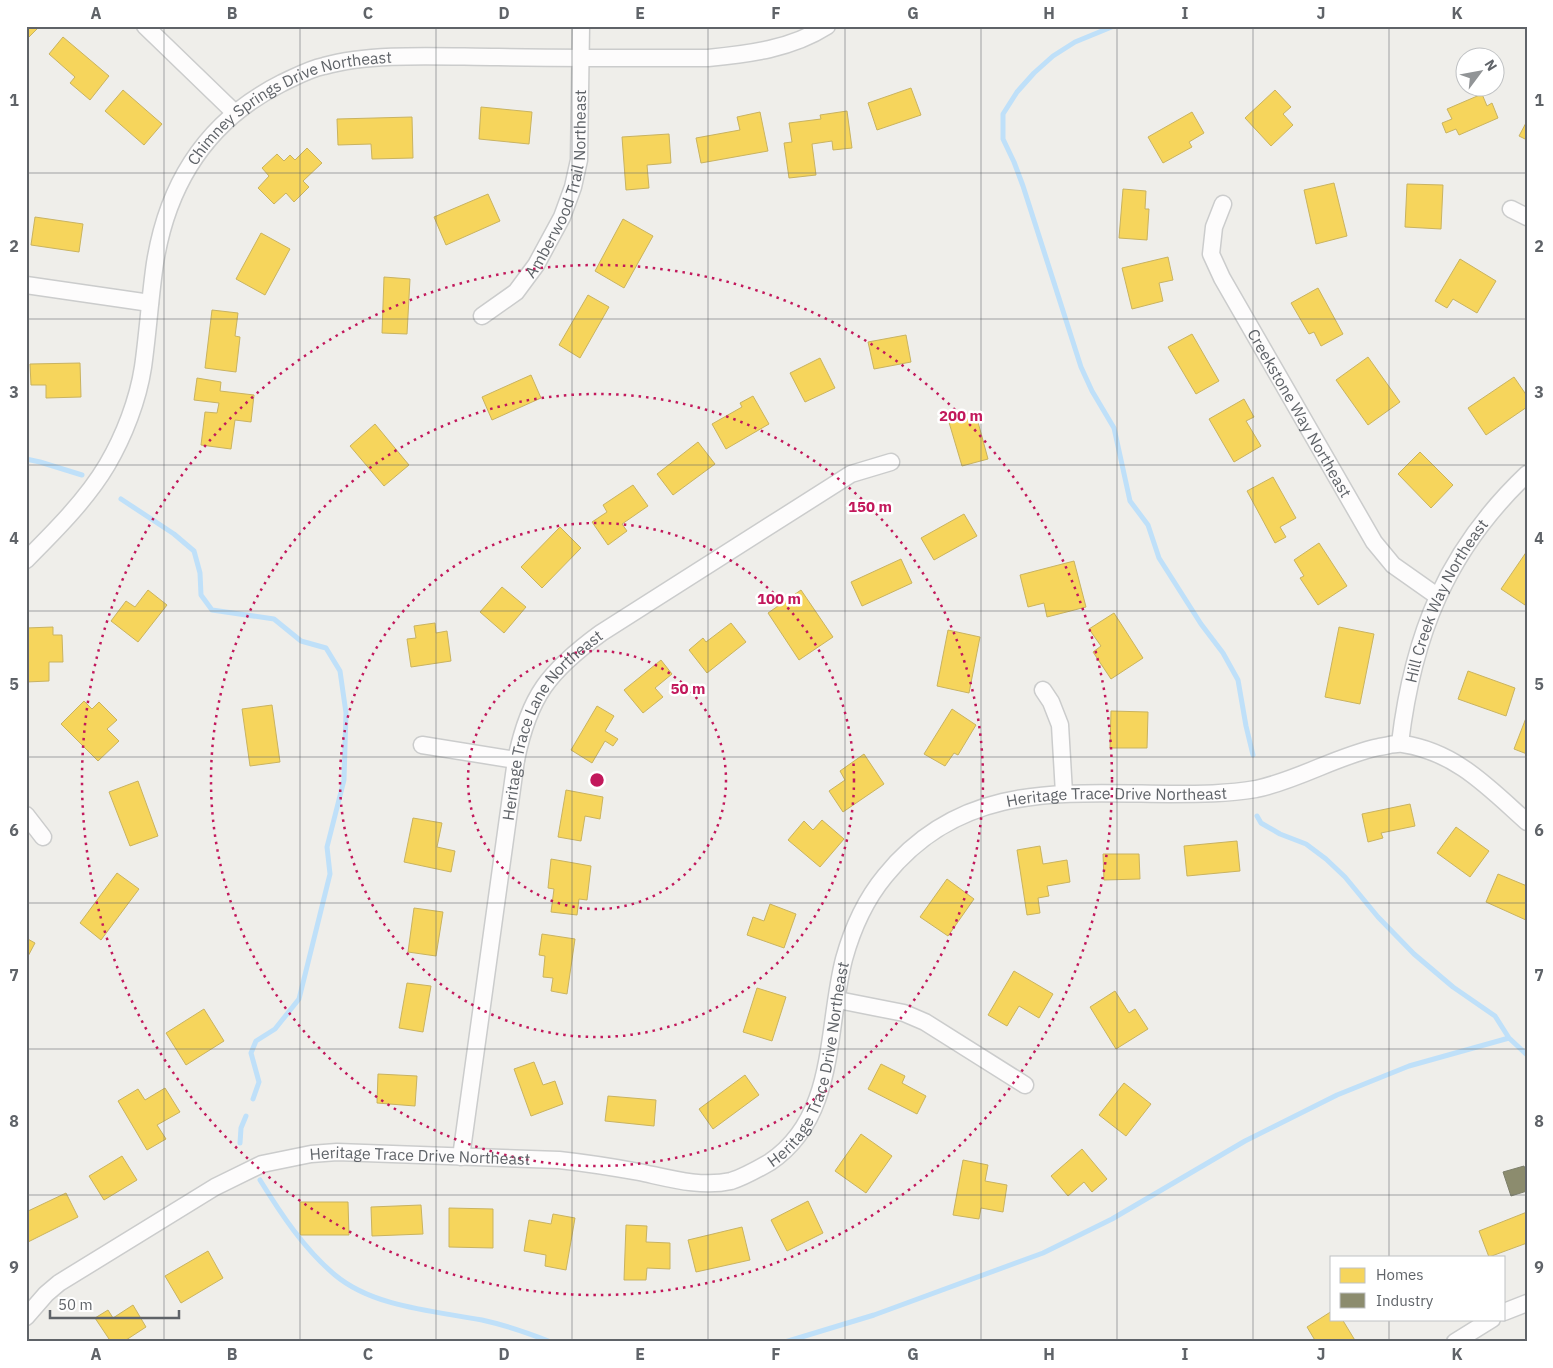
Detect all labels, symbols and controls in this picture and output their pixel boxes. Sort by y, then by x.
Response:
text: A [91,3,102,23]
text: B [227,3,238,23]
text: C [363,3,373,23]
text: D [498,3,510,23]
text: E [635,3,645,23]
text: F [771,3,781,23]
text: G [907,3,919,23]
text: H [1043,3,1055,23]
text: I [1182,3,1189,23]
text: J [1317,3,1325,23]
text: K [1451,3,1463,23]
street label: Chimney Springs Drive Northeast [183,47,392,169]
north arrow [1456,48,1506,98]
text: N [1481,56,1501,74]
street label: Amberwood Trail Northeast [520,89,590,282]
text: 1 [9,90,19,110]
text: 1 [1534,90,1544,110]
text: 2 [9,236,19,256]
text: 2 [1534,236,1544,256]
street label: Creekstone Way Northeast [1243,325,1356,501]
text: 3 [9,382,19,402]
text: 3 [1534,382,1544,402]
text: 200 m [939,406,983,425]
text: 150 m [848,497,892,516]
street label: Hill Creek Way Northeast [1400,515,1492,685]
text: 4 [9,528,19,548]
text: 4 [1534,528,1544,548]
text: 100 m [757,589,801,608]
street label: Heritage Trace Lane Northeast [498,625,607,822]
text: 5 [9,674,19,694]
text: 5 [1534,674,1544,694]
text: 50 m [671,679,705,698]
centre of rings [588,771,606,789]
street label: Heritage Trace Drive Northeast [1005,783,1228,811]
text: 6 [9,820,19,840]
text: 6 [1534,820,1544,840]
street label: Heritage Trace Drive Northeast [763,960,853,1171]
text: 7 [9,965,19,985]
text: 7 [1534,965,1544,985]
text: 8 [9,1111,19,1131]
text: 8 [1534,1111,1544,1131]
street label: Heritage Trace Drive Northeast [309,1142,531,1169]
legend [1330,1256,1506,1320]
text: 9 [9,1257,19,1277]
text: 9 [1534,1257,1544,1277]
text: Homes [1376,1265,1424,1284]
scale bar [50,1288,179,1320]
text: Industry [1376,1291,1434,1310]
text: 50 m [58,1295,93,1314]
text: A [91,1344,102,1364]
text: B [227,1344,238,1364]
text: C [363,1344,373,1364]
text: D [498,1344,510,1364]
text: E [635,1344,645,1364]
text: F [771,1344,781,1364]
text: G [907,1344,919,1364]
text: H [1043,1344,1055,1364]
text: I [1182,1344,1189,1364]
text: J [1317,1344,1325,1364]
text: K [1451,1344,1463,1364]

